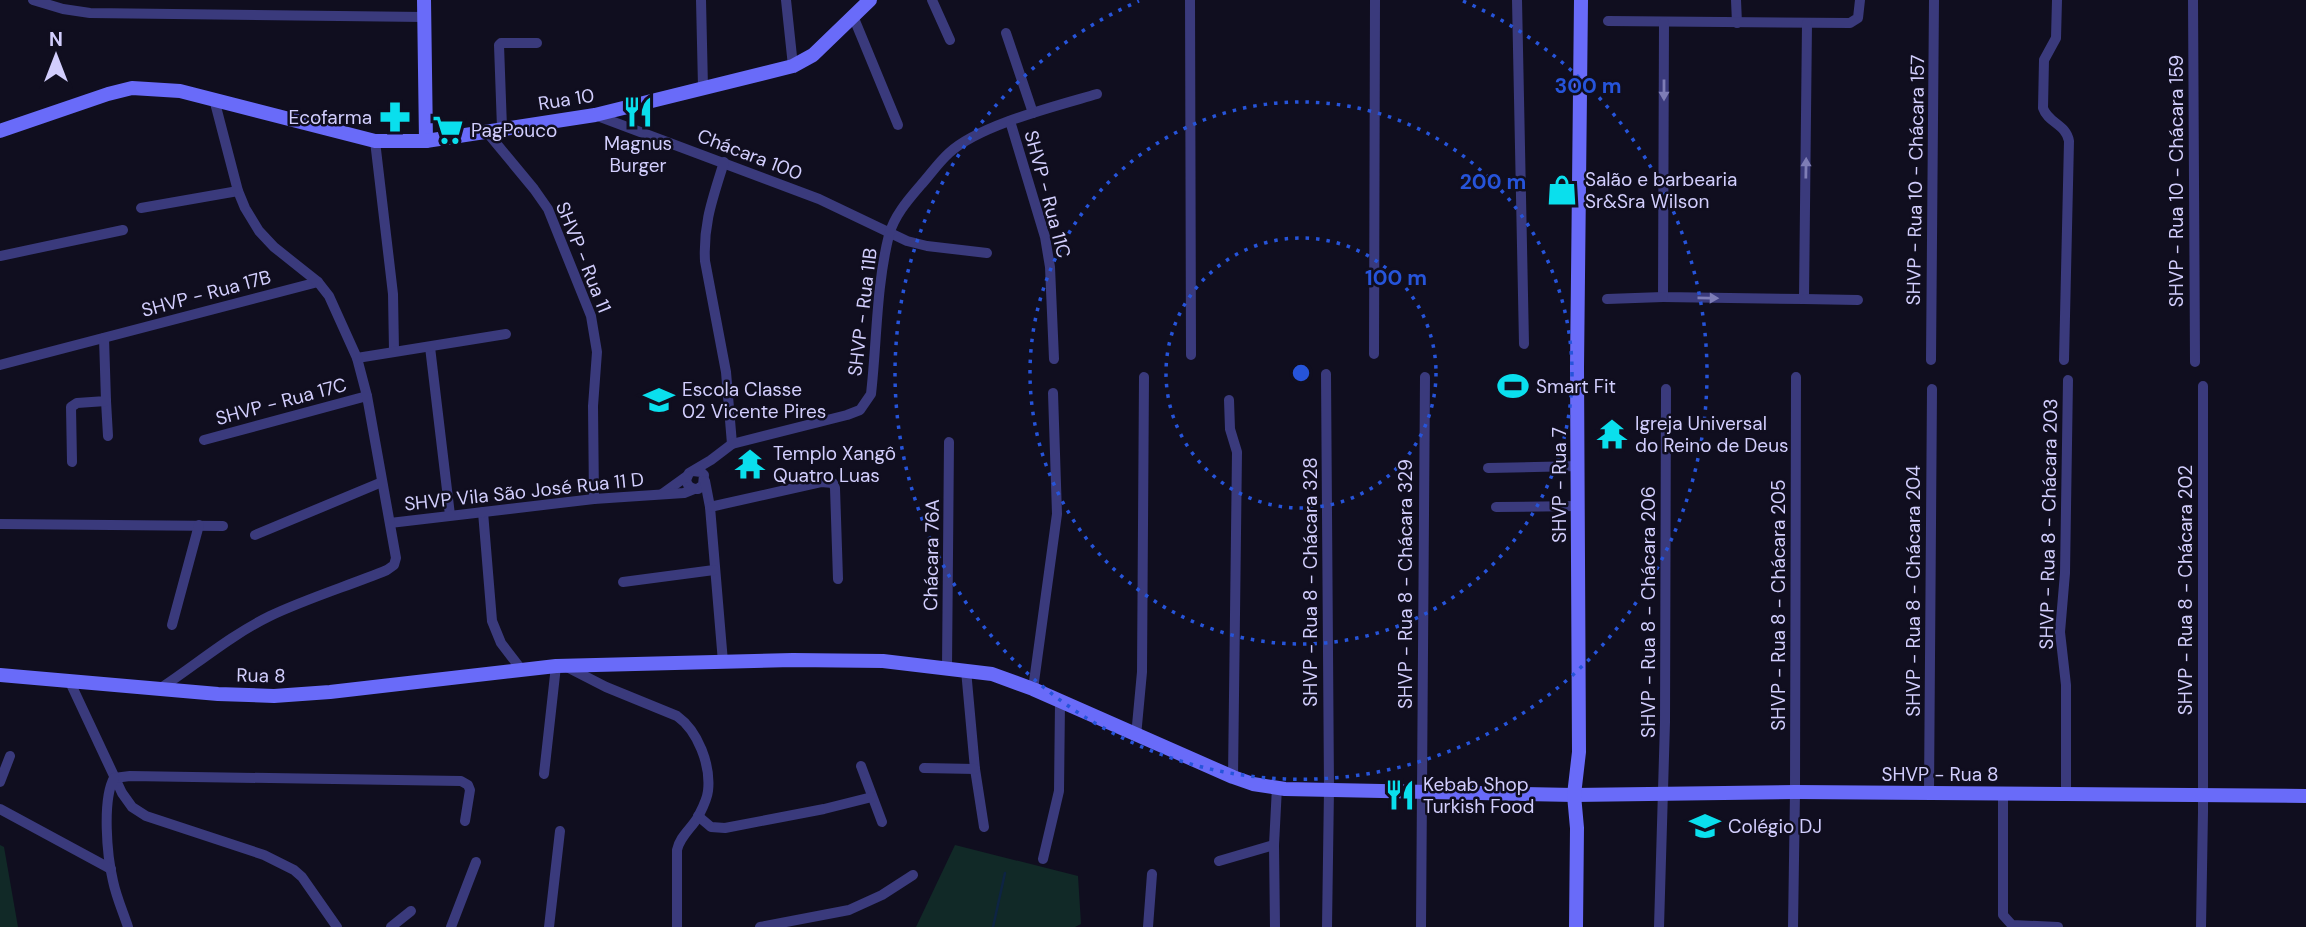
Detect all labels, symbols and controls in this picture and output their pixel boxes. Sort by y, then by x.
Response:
north arrow [21,21,91,91]
text: N [49,27,63,52]
street label: SHVP - Rua 10 - Chácara 157 [1901,54,1930,306]
street label: SHVP - Rua 10 - Chácara 159 [2164,55,2189,307]
text: 300 m [1555,72,1621,100]
one-way arrow [1658,80,1670,102]
street label: Rua 10 [536,83,596,116]
restaurant icon: Magnus Burger [621,95,655,129]
pharmacy icon: Ecofarma [378,100,412,134]
place label: Ecofarma [288,105,372,130]
supermarket icon: PagPouco [431,113,465,147]
place label: PagPouco [471,118,557,143]
street label: Chácara 100 [694,123,806,186]
street label: SHVP - Rua 11C [1018,128,1077,261]
place label: Magnus Burger [604,131,672,178]
one-way arrow [1800,156,1812,178]
place label: Salão e barbearia Sr&Sra Wilson [1585,167,1737,214]
text: 200 m [1460,168,1526,196]
shop icon: Salão e barbearia Sr&Sra Wilson [1545,173,1579,207]
street label: SHVP - Rua 11 [550,198,617,316]
street label: SHVP - Rua 11B [842,247,883,378]
street label: SHVP - Rua 17B [139,264,274,323]
text: 100 m [1365,264,1427,292]
one-way arrow [1697,292,1719,304]
centre of rings [1289,361,1313,385]
sports icon: Smart Fit [1496,369,1530,403]
street label: SHVP - Rua 17C [213,372,349,431]
place label: Smart Fit [1536,374,1616,399]
place label: Escola Classe 02 Vicente Pires [682,377,826,424]
school or university icon: Escola Classe 02 Vicente Pires [642,383,676,417]
street label: SHVP - Rua 8 - Chácara 203 [2034,398,2063,650]
place label: Igreja Universal do Reino de Deus [1635,411,1789,458]
temple icon: Igreja Universal do Reino de Deus [1595,417,1629,451]
street label: SHVP - Rua 7 [1547,427,1572,543]
place label: Templo Xangô Quatro Luas [773,441,896,488]
temple icon: Templo Xangô Quatro Luas [733,447,767,481]
street label: SHVP - Rua 8 - Chácara 328 [1298,457,1323,707]
street label: SHVP - Rua 8 - Chácara 329 [1393,459,1418,709]
street label: SHVP - Rua 8 - Chácara 204 [1901,465,1926,717]
street label: SHVP - Rua 8 - Chácara 202 [2173,465,2198,715]
street label: SHVP Vila São José Rua 11 D [403,466,645,517]
street label: SHVP - Rua 8 - Chácara 205 [1766,479,1791,731]
street label: SHVP - Rua 8 - Chácara 206 [1636,486,1661,738]
street label: Chácara 76A [918,498,945,611]
street label: Rua 8 [236,663,286,688]
street label: SHVP - Rua 8 [1881,762,1999,787]
place label: Kebab Shop Turkish Food [1423,772,1535,819]
restaurant icon: Kebab Shop Turkish Food [1383,778,1417,812]
school or university icon: Colégio DJ [1688,809,1722,843]
place label: Colégio DJ [1728,814,1822,839]

